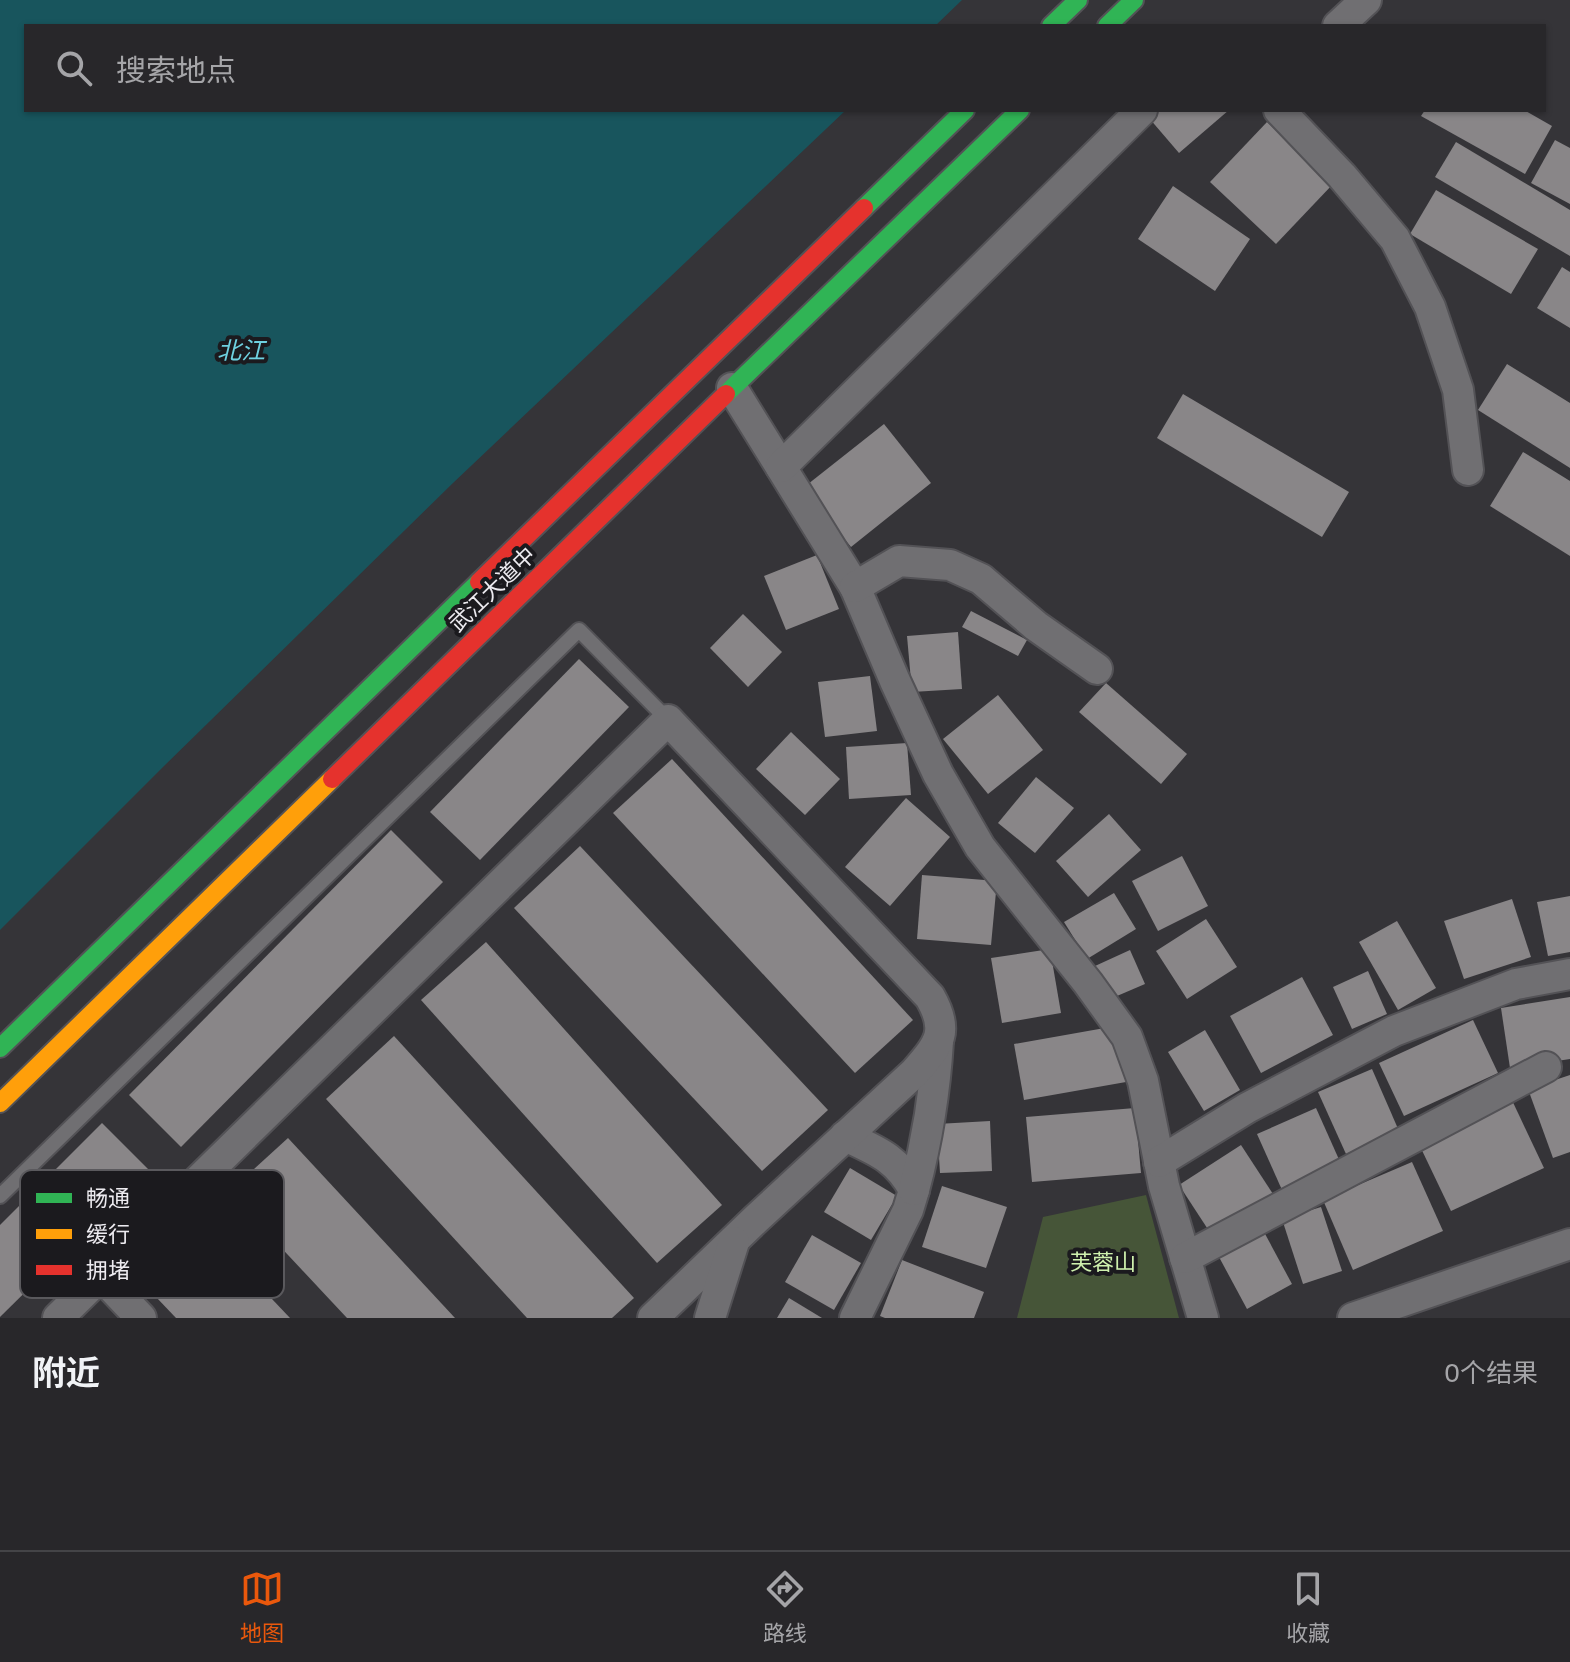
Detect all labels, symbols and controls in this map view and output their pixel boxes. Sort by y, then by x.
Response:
search box [24,24,1546,112]
icon: search [52,46,96,90]
text: 搜索地点 [116,52,236,88]
water label: 北江 [217,335,268,364]
street label: 武江大道中 [443,541,541,637]
legend [20,1170,284,1298]
text: 畅通 [86,1184,130,1211]
text: 缓行 [86,1220,130,1247]
park label: 芙蓉山 [1070,1248,1136,1275]
text: 拥堵 [86,1256,130,1283]
text: 附近 [32,1352,100,1392]
text: 0个结果 [1444,1357,1538,1388]
tab: 地图 [240,1567,284,1647]
tab: 路线 [763,1567,807,1647]
tab: 收藏 [1286,1567,1330,1647]

